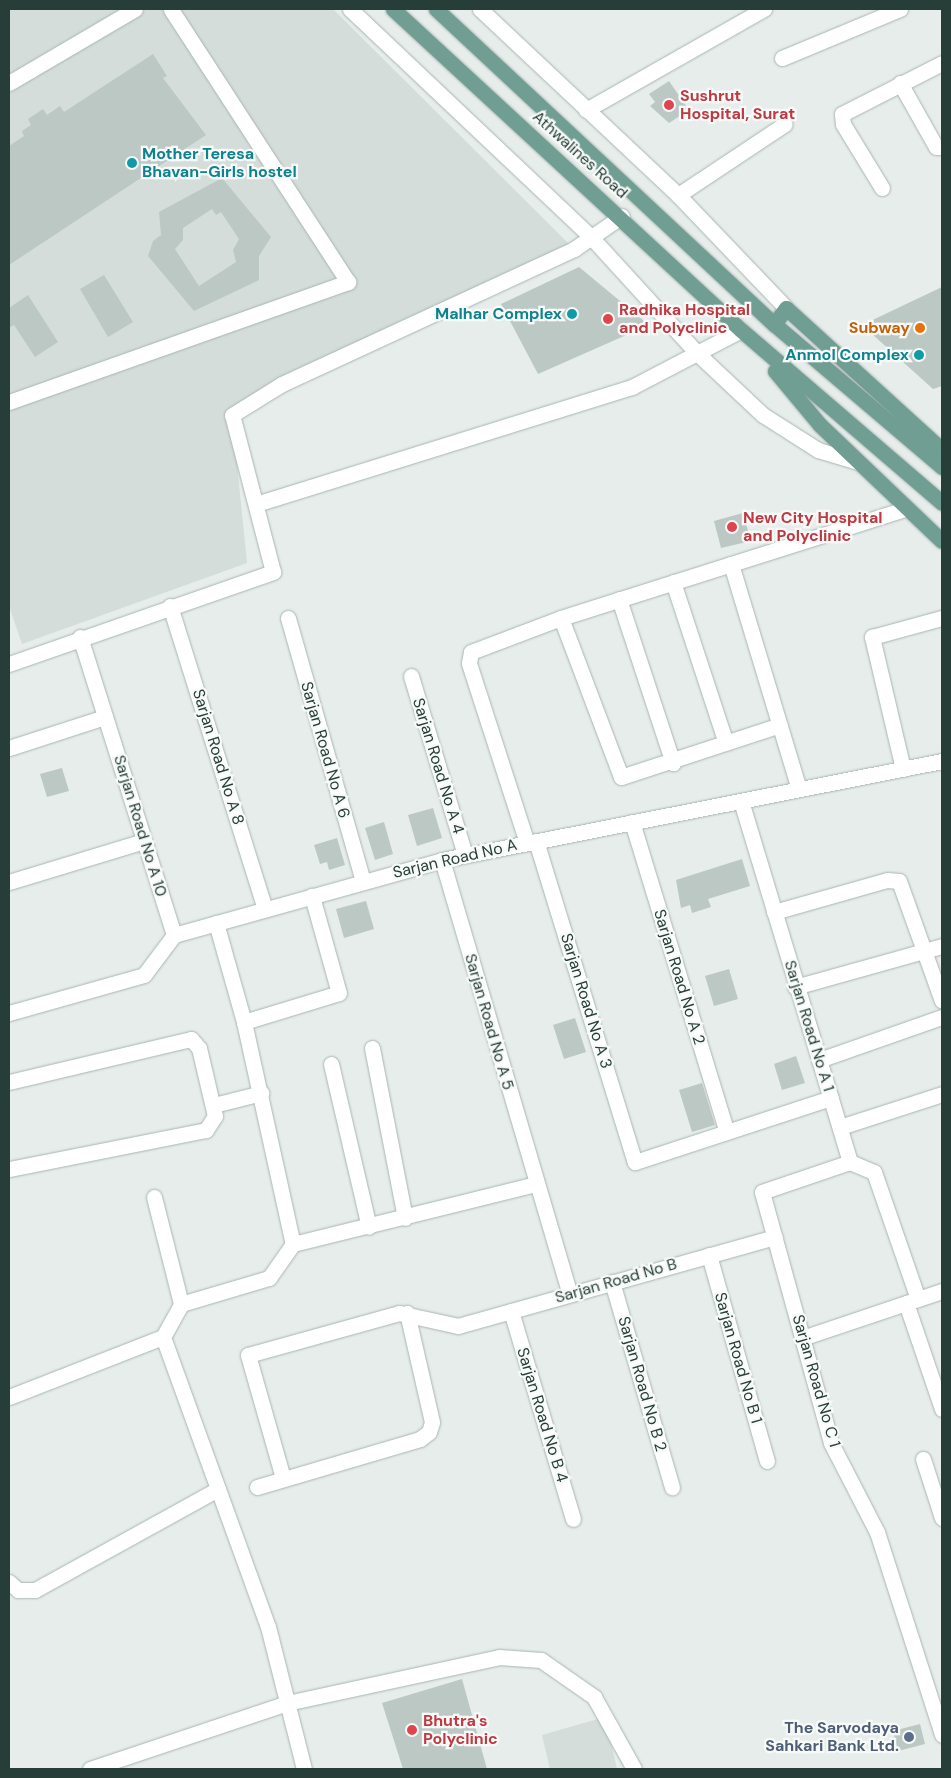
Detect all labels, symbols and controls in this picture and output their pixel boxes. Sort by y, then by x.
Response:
place label: Sushrut Hospital, Surat [680,86,795,124]
marker: Sushrut Hospital, Surat [662,98,676,112]
street label: Athwalines Road [529,107,631,203]
place label: Mother Teresa Bhavan-Girls hostel [142,144,297,182]
marker: Mother Teresa Bhavan-Girls hostel [126,157,138,169]
place label: Radhika Hospital and Polyclinic [619,300,750,338]
place label: Malhar Complex [435,304,562,324]
marker: Malhar Complex [566,308,578,320]
marker: Radhika Hospital and Polyclinic [601,312,615,326]
place label: Subway [849,318,910,338]
marker: Subway [914,322,926,334]
place label: Anmol Complex [785,345,909,365]
marker: Anmol Complex [913,349,925,361]
place label: New City Hospital and Polyclinic [743,508,883,546]
marker: New City Hospital and Polyclinic [725,520,739,534]
street label: Sarjan Road No A 6 [296,680,354,820]
street label: Sarjan Road No A 8 [188,687,248,827]
street label: Sarjan Road No A 4 [408,696,468,836]
street label: Sarjan Road No A 10 [109,753,171,899]
street label: Sarjan Road No A [391,835,519,883]
street label: Sarjan Road No A 2 [649,907,709,1047]
street label: Sarjan Road No A 3 [556,931,616,1071]
street label: Sarjan Road No A 5 [460,952,518,1092]
street label: Sarjan Road No A 1 [780,958,838,1094]
street label: Sarjan Road No B [553,1254,679,1308]
street label: Sarjan Road No B 1 [710,1290,766,1426]
street label: Sarjan Road No C 1 [788,1313,844,1449]
street label: Sarjan Road No B 2 [614,1314,670,1454]
street label: Sarjan Road No B 4 [512,1345,572,1485]
place label: Bhutra's Polyclinic [423,1711,498,1749]
place label: The Sarvodaya Sahkari Bank Ltd. [765,1718,899,1756]
marker: Bhutra's Polyclinic [405,1723,419,1737]
marker: The Sarvodaya Sahkari Bank Ltd. [903,1731,915,1743]

